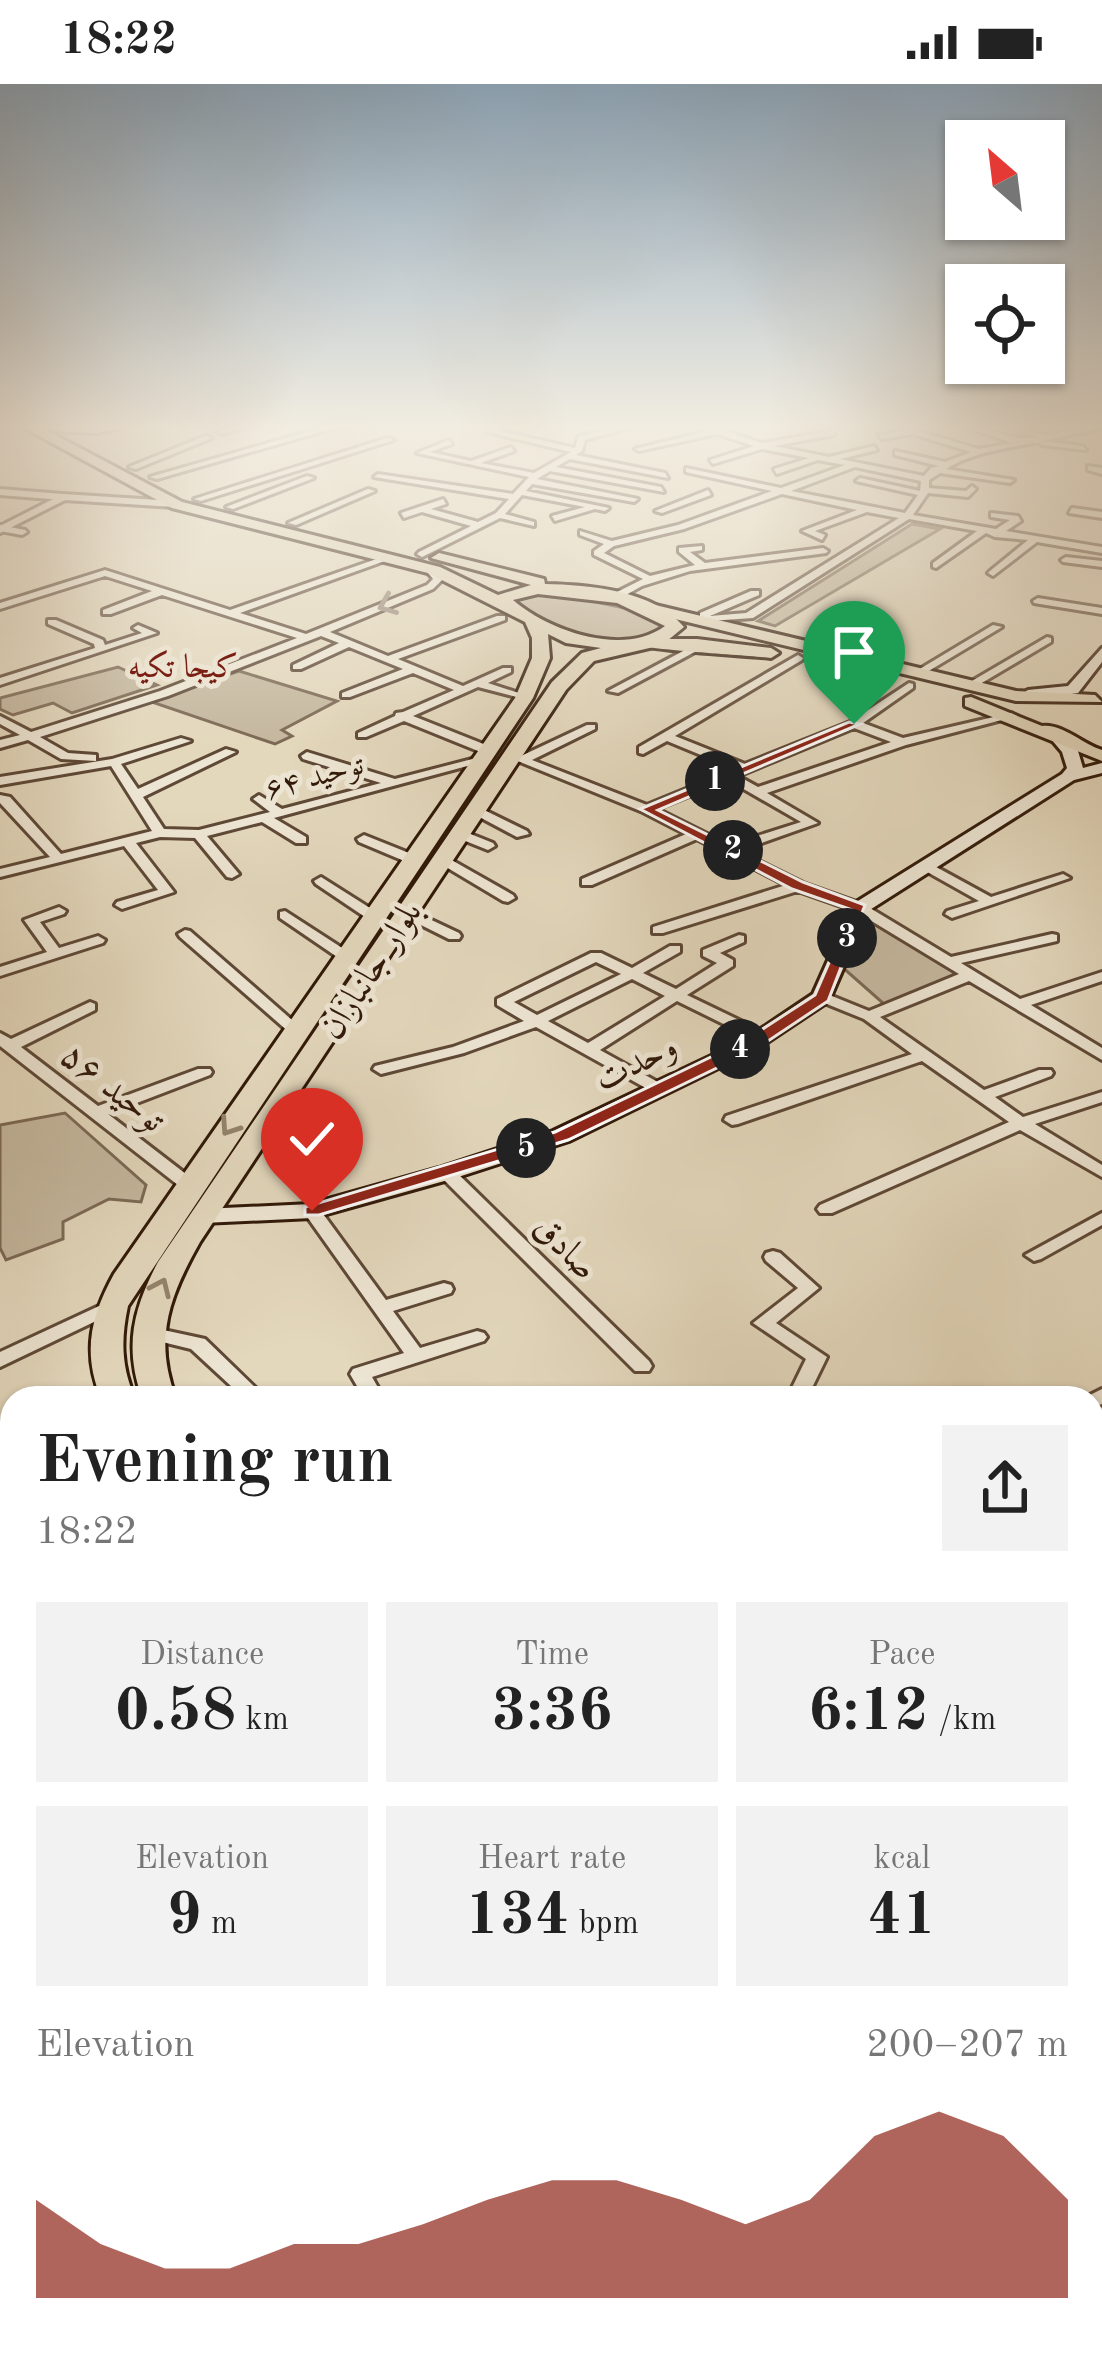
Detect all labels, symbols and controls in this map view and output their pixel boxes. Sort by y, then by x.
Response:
text: 18:22 [60,19,177,64]
north arrow [945,120,1065,240]
map controls [945,120,1065,384]
button: locate [945,264,1065,384]
one-way arrow [377,591,398,615]
pin [803,601,905,724]
icon: arrive [821,619,887,685]
district label: کیجا تکیه [128,650,238,685]
street label: توحید ۶۴ [262,750,368,807]
pin: 1 [685,751,745,811]
text: 1 [705,764,725,797]
pin: 2 [703,820,763,880]
text: 2 [723,833,743,866]
street label: بلوار جانبازان [315,896,430,1047]
pin: 3 [817,908,877,968]
text: 3 [837,921,857,954]
pin: 4 [710,1019,770,1079]
street label: وحدت [590,1029,684,1100]
text: 4 [730,1032,750,1065]
street label: توحید ۵۶ [52,1038,171,1142]
pin [261,1088,363,1211]
icon: check [279,1106,345,1172]
one-way arrow [221,1114,243,1136]
pin: 5 [496,1118,556,1178]
text: 5 [516,1131,536,1164]
street label: صادق [525,1210,603,1288]
one-way arrow [147,1278,171,1299]
button: share [942,1425,1068,1551]
text: Evening run [36,1431,394,1497]
text: 18:22 [36,1513,137,1552]
text: Distance [140,1639,264,1672]
text: Time [515,1639,589,1672]
text: Pace [869,1639,935,1672]
text: 0.58 [115,1683,236,1743]
text: 3:36 [491,1683,613,1743]
text: 6:12 [808,1683,929,1743]
text: km [236,1704,289,1737]
text: /km [929,1704,996,1737]
text: Elevation [135,1843,269,1876]
text: Heart rate [478,1843,626,1876]
text: kcal [874,1843,930,1876]
text: 9 [167,1887,202,1947]
text: 134 [465,1887,569,1947]
text: 41 [867,1887,937,1947]
text: m [202,1908,237,1941]
text: bpm [569,1908,639,1941]
text: Elevation [36,2026,195,2065]
text: 200–207 m [866,2026,1068,2065]

